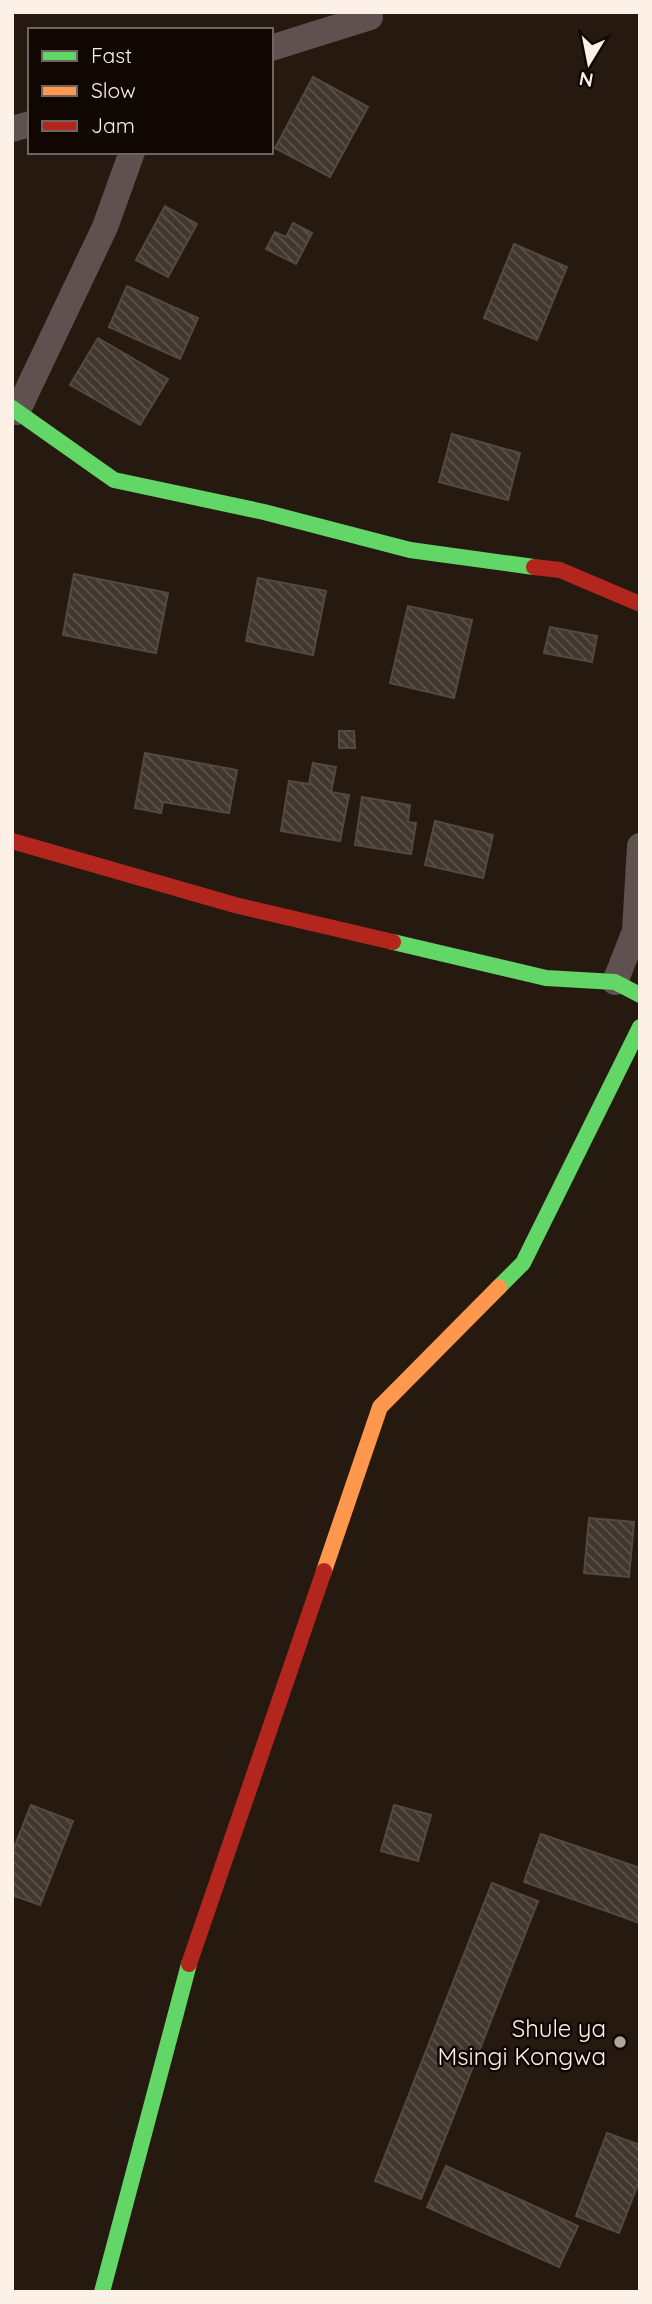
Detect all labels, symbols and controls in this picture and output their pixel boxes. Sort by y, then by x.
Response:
legend [28,28,273,154]
north arrow [554,28,624,98]
text: Fast [91,42,132,68]
text: N [577,67,595,93]
text: Slow [91,77,136,103]
text: Jam [91,112,135,138]
place label: Shule ya Msingi Kongwa [437,2013,606,2071]
marker: Shule ya Msingi Kongwa [612,2034,628,2050]

